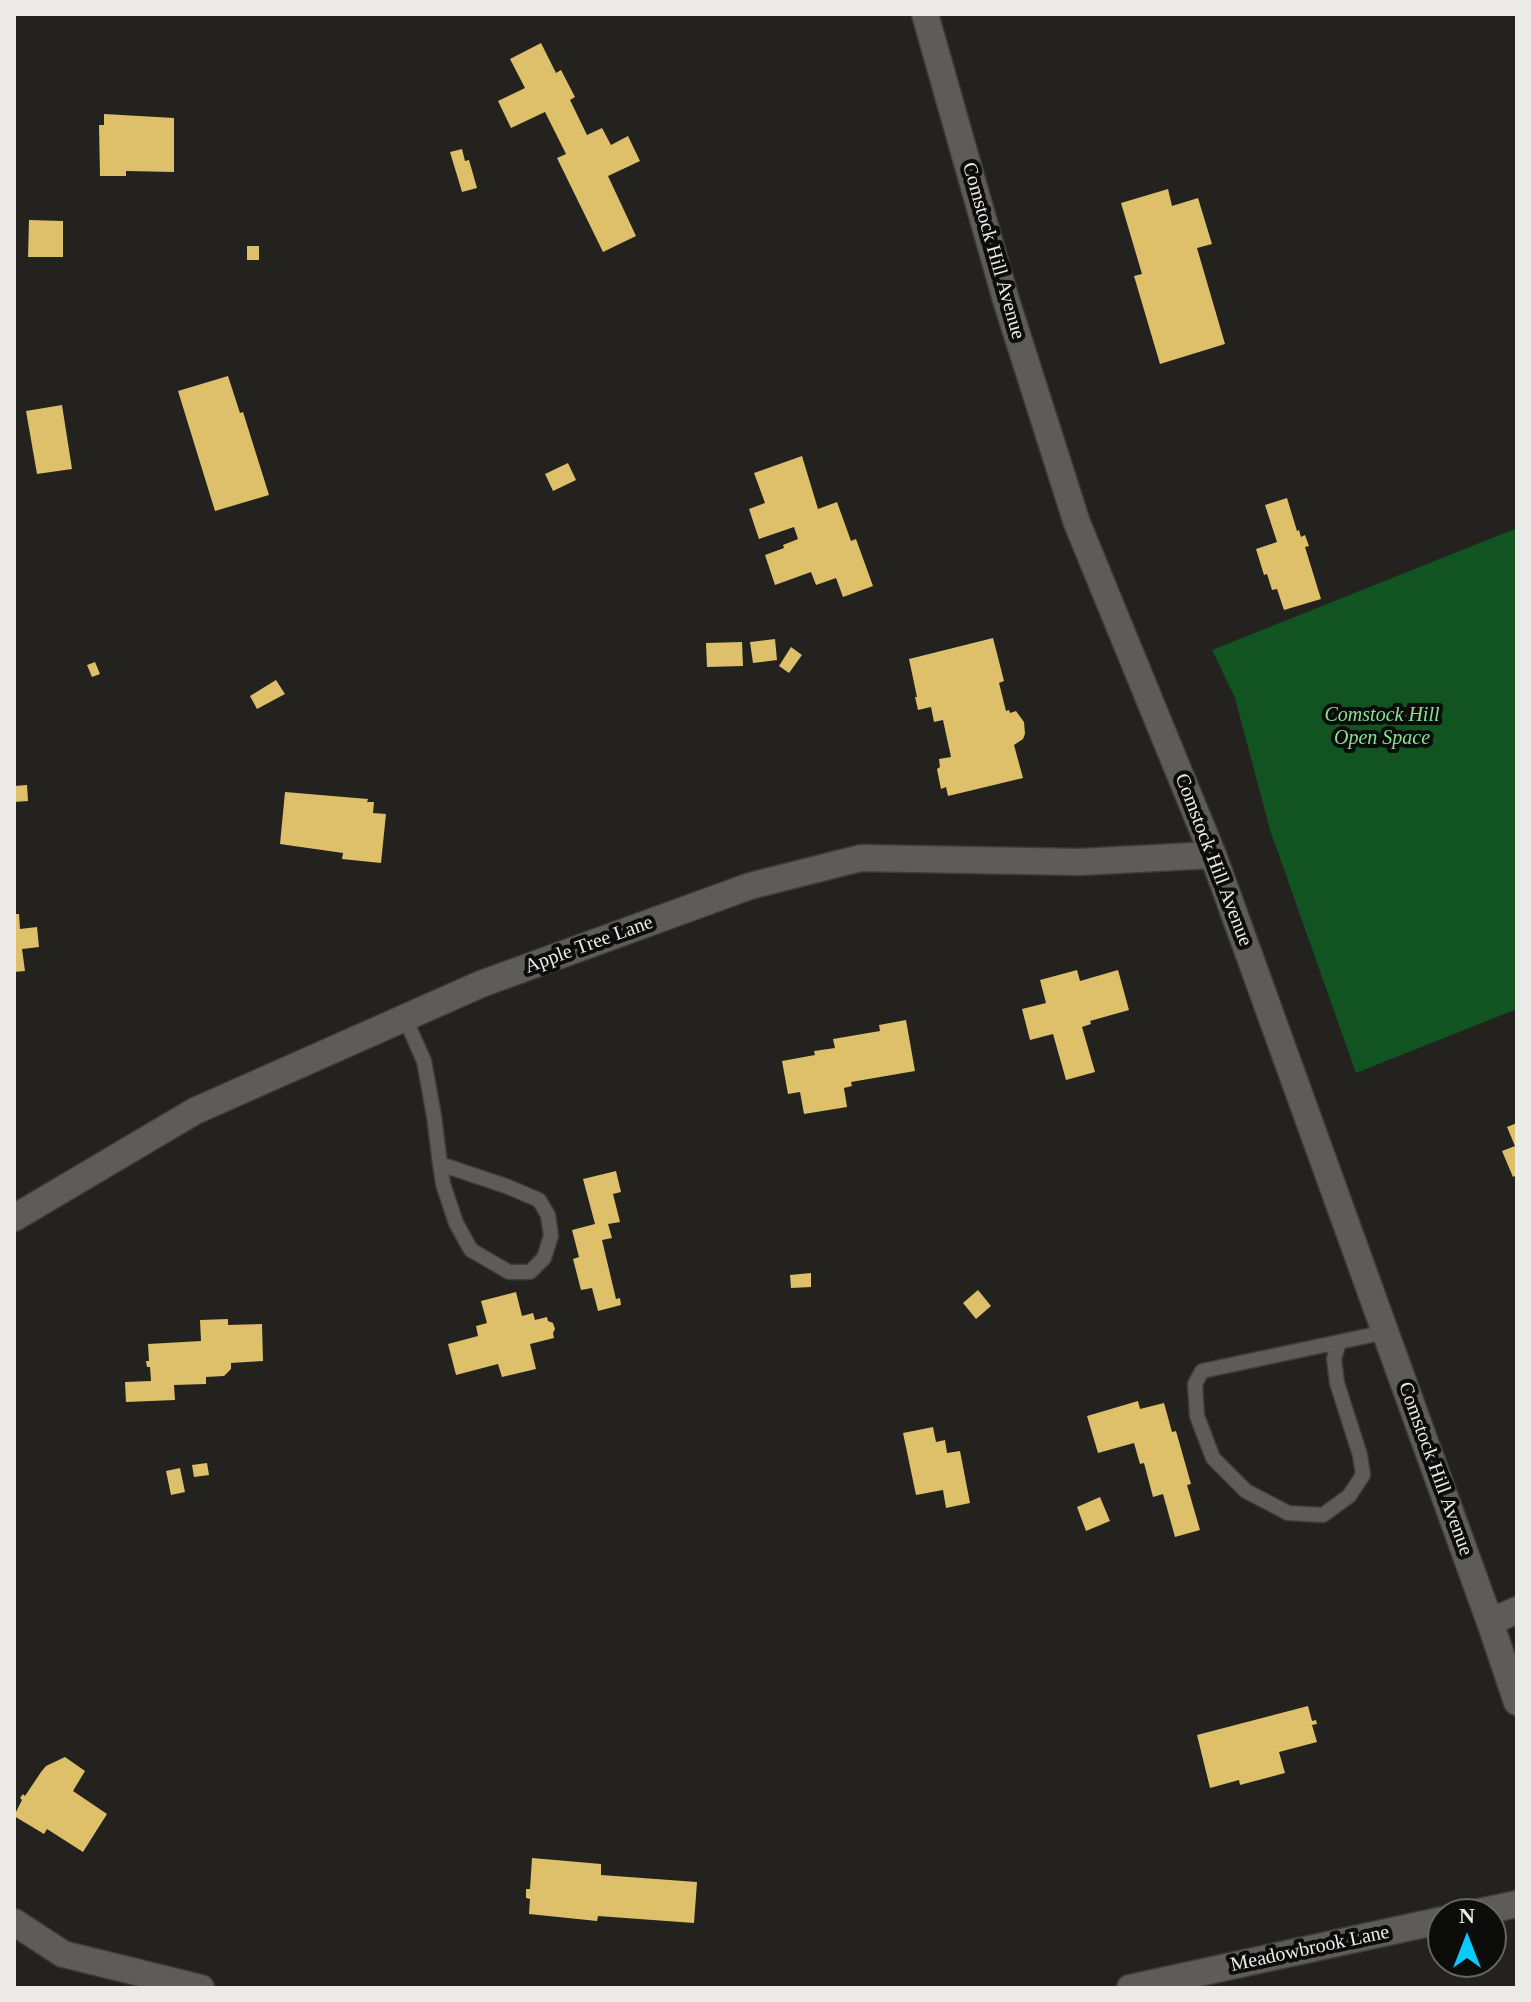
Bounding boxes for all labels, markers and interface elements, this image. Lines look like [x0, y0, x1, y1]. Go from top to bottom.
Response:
street label: Comstock Hill Avenue [956, 160, 1030, 342]
park label: Comstock Hill Open Space [1325, 704, 1439, 751]
street label: Comstock Hill Avenue [1169, 770, 1257, 950]
street label: Apple Tree Lane [522, 911, 656, 979]
street label: Comstock Hill Avenue [1392, 1379, 1478, 1559]
north arrow [1427, 1898, 1507, 1978]
text: N [1459, 1903, 1475, 1928]
street label: Meadowbrook Lane [1228, 1920, 1392, 1978]

